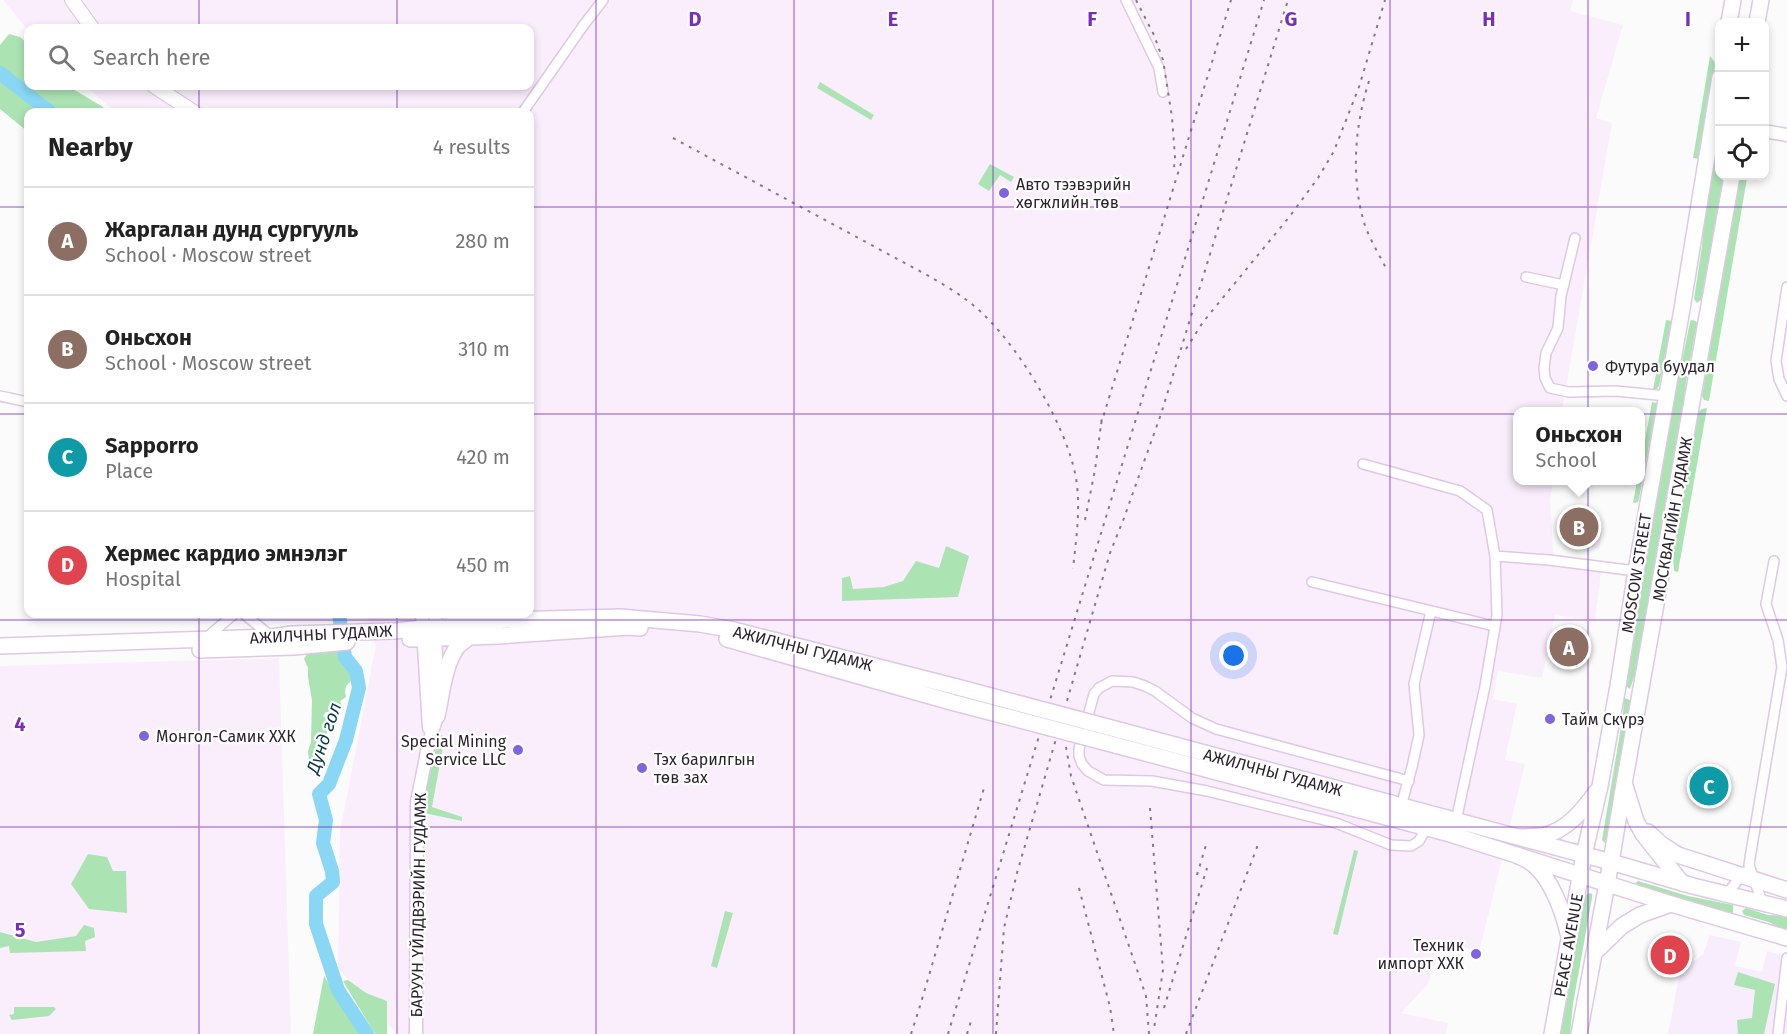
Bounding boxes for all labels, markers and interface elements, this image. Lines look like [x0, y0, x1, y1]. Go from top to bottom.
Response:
text: D [688, 7, 702, 31]
text: E [888, 7, 898, 31]
text: F [1087, 7, 1097, 31]
text: G [1285, 7, 1297, 31]
text: H [1482, 7, 1496, 31]
text: I [1685, 7, 1691, 31]
map controls [1715, 18, 1769, 180]
button: + [1715, 18, 1769, 72]
search box [24, 24, 534, 90]
icon: search [45, 41, 78, 74]
text: Search here [93, 44, 211, 71]
button: − [1715, 72, 1769, 126]
button: locate [1715, 126, 1769, 180]
text: Nearby [48, 132, 133, 163]
text: 4 results [433, 135, 510, 159]
place label: Авто тээвэрийн хөгжлийн төв [1016, 175, 1131, 212]
marker: Авто тээвэрийн хөгжлийн төв [997, 186, 1011, 200]
text: Жаргалан дунд сургууль [105, 216, 358, 243]
text: A [62, 229, 73, 253]
text: 280 m [455, 229, 510, 253]
text: School · Moscow street [105, 243, 312, 267]
text: Оньсхон [105, 324, 192, 351]
text: B [61, 337, 74, 361]
text: 310 m [458, 337, 510, 361]
text: School · Moscow street [105, 351, 312, 375]
place label: Футура буудал [1605, 357, 1715, 376]
marker: Футура буудал [1586, 359, 1600, 373]
popup [1513, 407, 1645, 485]
text: Оньсхон [1536, 421, 1622, 448]
text: Sapporro [105, 432, 199, 459]
street label: МОСКВАГИЙН ГУДАМЖ [1649, 435, 1696, 603]
text: C [62, 445, 73, 469]
text: 420 m [456, 445, 510, 469]
text: School [1536, 448, 1597, 472]
text: Place [105, 459, 153, 483]
pin: B [1560, 504, 1598, 550]
street label: MOSCOW STREET [1618, 511, 1655, 634]
text: Хермес кардио эмнэлэг [105, 540, 347, 567]
text: D [61, 553, 74, 577]
text: 450 m [456, 553, 510, 577]
text: Hospital [105, 567, 181, 591]
street label: АЖИЛЧНЫ ГУДАМЖ [249, 621, 394, 648]
street label: АЖИЛЧНЫ ГУДАМЖ [731, 622, 875, 675]
pin: A [1550, 624, 1588, 670]
your location [1219, 641, 1248, 670]
water label: Дунд гол [301, 700, 346, 778]
place label: Тайм Скүрэ [1562, 710, 1645, 729]
text: 4 [14, 712, 26, 736]
marker: Тайм Скүрэ [1543, 712, 1557, 726]
place label: Монгол-Самик ХХК [156, 727, 296, 746]
marker: Монгол-Самик ХХК [137, 729, 151, 743]
place label: Special Mining Service LLC [401, 732, 507, 769]
marker: Special Mining Service LLC [511, 743, 525, 757]
street label: АЖИЛЧНЫ ГУДАМЖ [1201, 745, 1345, 800]
place label: Тэх барилгын төв зах [654, 750, 755, 787]
marker: Тэх барилгын төв зах [635, 761, 649, 775]
pin: C [1690, 764, 1728, 808]
street label: БАРУУН ҮЙЛДВЭРИЙН ГУДАМЖ [407, 792, 430, 1018]
street label: PEACE AVENUE [1550, 892, 1587, 998]
text: 5 [15, 918, 26, 942]
pin: D [1650, 932, 1690, 978]
place label: Техник импорт ХХК [1378, 936, 1465, 973]
marker: Техник импорт ХХК [1469, 947, 1483, 961]

